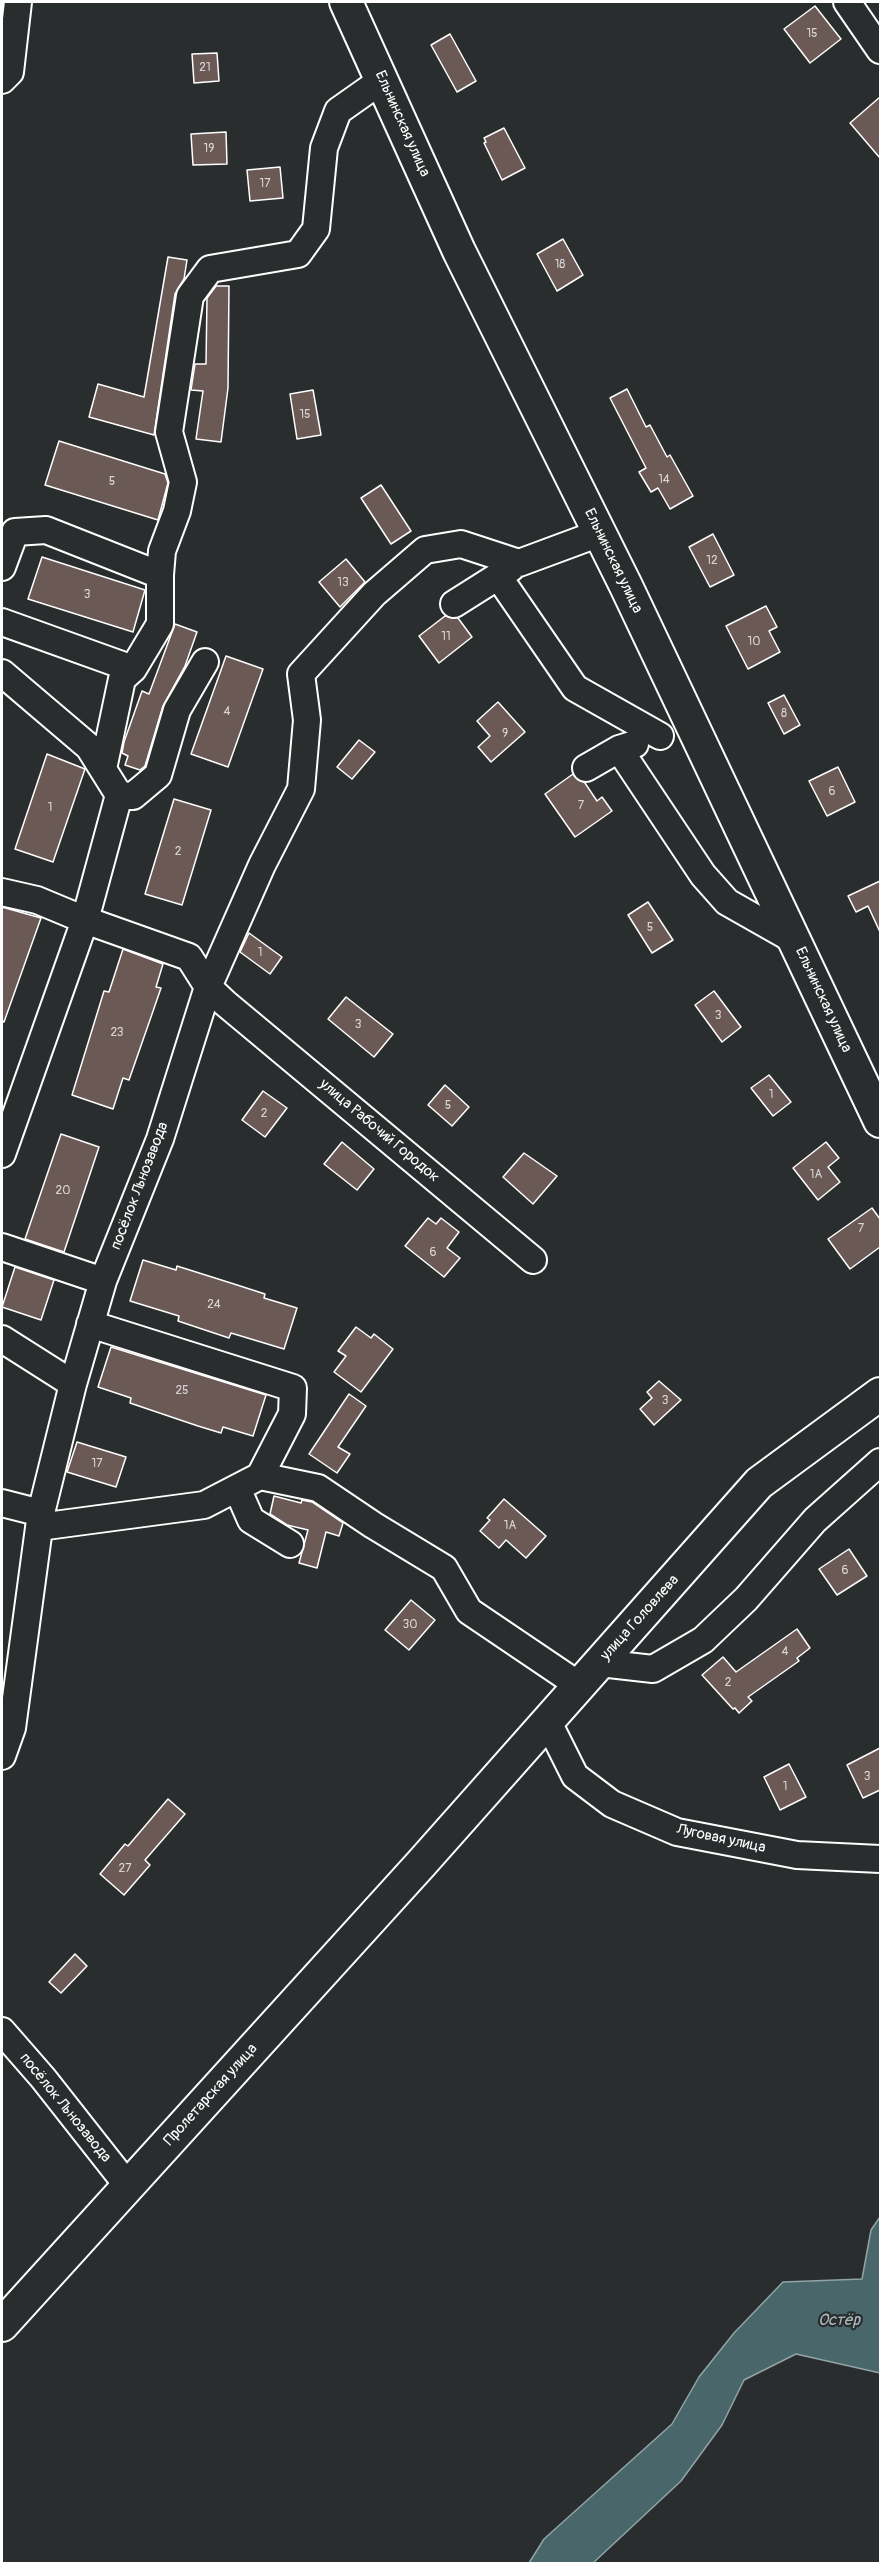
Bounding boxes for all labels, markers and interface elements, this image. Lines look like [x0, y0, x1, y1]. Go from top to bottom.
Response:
house number: 15 [806, 27, 818, 41]
house number: 21 [199, 61, 211, 75]
street label: Ельнинская улица [371, 68, 433, 180]
house number: 19 [204, 142, 214, 156]
house number: 17 [259, 177, 271, 191]
house number: 18 [555, 258, 565, 272]
house number: 15 [299, 408, 311, 422]
house number: 14 [658, 473, 670, 487]
house number: 5 [109, 475, 115, 489]
street label: Ельнинская улица [580, 506, 646, 616]
house number: 12 [706, 554, 718, 568]
house number: 13 [337, 576, 349, 590]
house number: 3 [84, 588, 90, 602]
house number: 11 [441, 630, 451, 644]
house number: 10 [748, 635, 760, 649]
house number: 4 [224, 705, 230, 719]
house number: 8 [781, 707, 787, 721]
house number: 9 [502, 727, 508, 741]
house number: 6 [829, 785, 835, 799]
house number: 7 [578, 799, 584, 813]
house number: 1 [48, 801, 52, 815]
house number: 2 [175, 845, 181, 859]
house number: 5 [647, 921, 653, 935]
street label: Ельнинская улица [791, 944, 855, 1056]
house number: 1 [258, 946, 262, 960]
house number: 3 [715, 1009, 721, 1023]
house number: 3 [355, 1018, 361, 1032]
house number: 23 [110, 1026, 124, 1040]
street label: улица Рабочий Городок [315, 1076, 443, 1186]
house number: 1 [769, 1088, 773, 1102]
house number: 5 [445, 1099, 451, 1113]
house number: 2 [261, 1107, 267, 1121]
street label: посёлок Льнозавода [107, 1120, 173, 1252]
house number: 1А [810, 1168, 822, 1182]
house number: 20 [56, 1184, 70, 1198]
house number: 7 [858, 1222, 864, 1236]
house number: 6 [430, 1246, 436, 1260]
house number: 24 [207, 1298, 221, 1312]
house number: 25 [175, 1384, 189, 1398]
house number: 3 [662, 1394, 668, 1408]
house number: 17 [91, 1457, 103, 1471]
house number: 1А [504, 1519, 516, 1533]
house number: 6 [842, 1564, 848, 1578]
street label: улица Головлева [597, 1572, 683, 1664]
house number: 30 [403, 1618, 417, 1632]
house number: 4 [782, 1645, 788, 1659]
house number: 2 [725, 1676, 731, 1690]
house number: 3 [864, 1770, 870, 1784]
house number: 1 [783, 1780, 787, 1794]
street label: Луговая улица [675, 1821, 767, 1857]
house number: 27 [118, 1862, 132, 1876]
street label: Пролетарская улица [160, 2040, 262, 2150]
street label: посёлок Льнозавода [15, 2050, 115, 2166]
water label: Остёр [818, 2311, 860, 2331]

